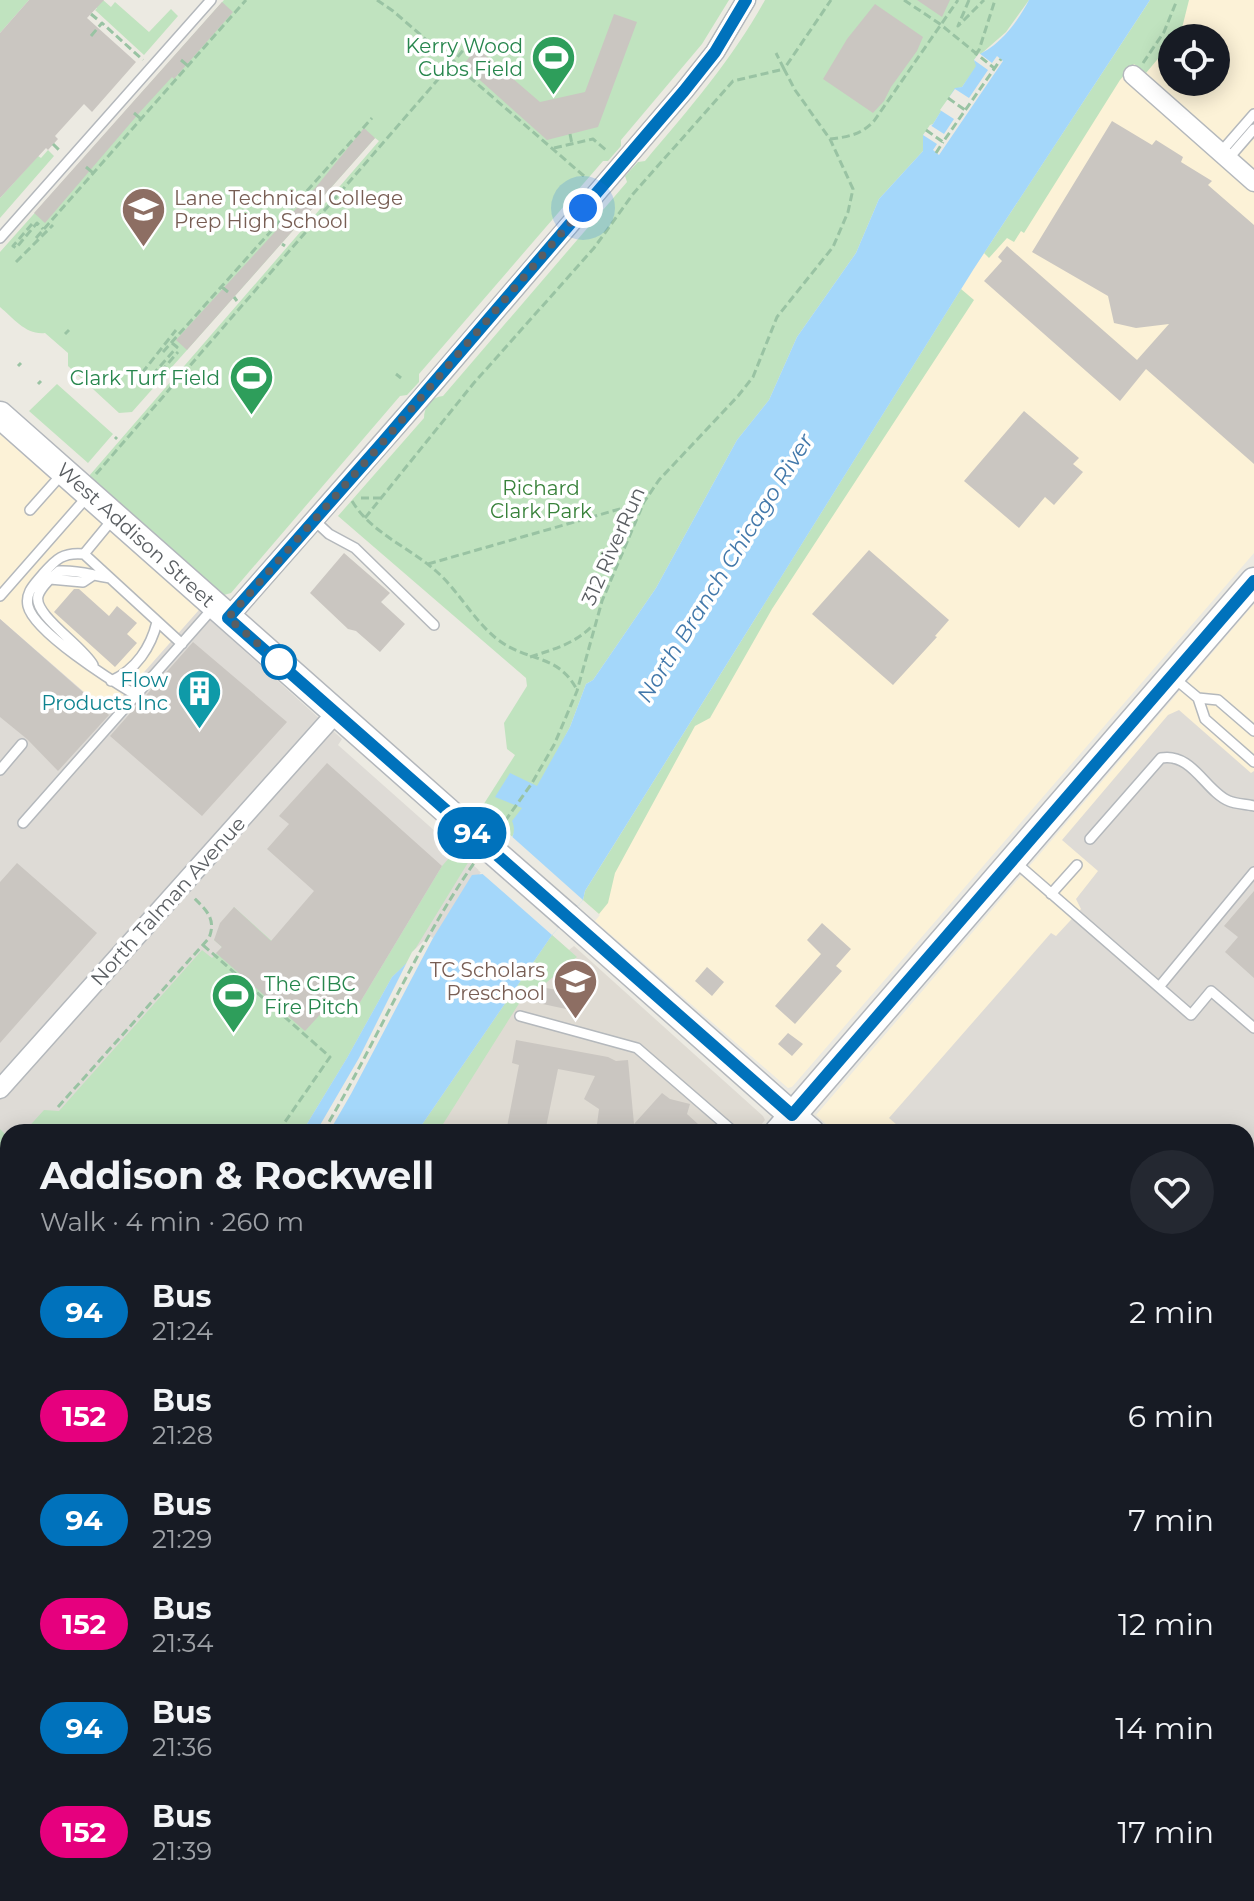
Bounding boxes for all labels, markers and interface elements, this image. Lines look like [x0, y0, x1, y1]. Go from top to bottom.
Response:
map controls [1158, 24, 1230, 96]
button: locate [1158, 24, 1230, 96]
sports icon: Kerry Wood Cubs Field [530, 33, 578, 96]
place label: Kerry Wood Cubs Field [406, 34, 523, 81]
school or university icon: Lane Technical College Prep High School [119, 186, 167, 249]
place label: Lane Technical College Prep High School [174, 186, 403, 233]
your location [563, 188, 603, 228]
sports icon: Clark Turf Field [227, 354, 275, 417]
place label: Clark Turf Field [70, 366, 220, 390]
water label: North Branch Chicago River [631, 428, 820, 707]
street label: West Addison Street [52, 458, 220, 612]
park label: Richard Clark Park [490, 476, 592, 523]
street label: 312 RiverRun [576, 483, 650, 609]
unlabelled marker [262, 645, 296, 679]
building icon: Flow Products Inc [175, 667, 223, 730]
place label: Flow Products Inc [41, 668, 168, 715]
line badge: 94 [436, 807, 508, 859]
street label: North Talman Avenue [86, 811, 250, 991]
text: 94 [453, 816, 491, 850]
place label: TC Scholars Preschool [430, 958, 545, 1005]
school or university icon: TC Scholars Preschool [552, 958, 600, 1021]
sports icon: The CIBC Fire Pitch [209, 971, 257, 1034]
place label: The CIBC Fire Pitch [264, 972, 359, 1019]
button: heart [1130, 1150, 1214, 1234]
text: Addison & Rockwell [40, 1152, 434, 1199]
text: Walk · 4 min · 260 m [40, 1206, 304, 1238]
text: Bus [152, 1278, 212, 1315]
text: 2 min [1129, 1294, 1214, 1331]
text: 94 [65, 1295, 103, 1329]
text: 21:24 [152, 1315, 213, 1347]
text: Bus [152, 1382, 212, 1419]
text: 6 min [1128, 1398, 1214, 1435]
text: 152 [62, 1399, 106, 1433]
text: 21:28 [152, 1419, 213, 1451]
text: Bus [152, 1486, 212, 1523]
text: 7 min [1128, 1502, 1214, 1539]
text: 94 [65, 1503, 103, 1537]
text: 21:29 [152, 1523, 212, 1555]
text: Bus [152, 1590, 212, 1627]
text: 12 min [1118, 1606, 1214, 1643]
text: 152 [62, 1607, 106, 1641]
text: 21:34 [152, 1627, 214, 1659]
text: Bus [152, 1694, 212, 1731]
text: 14 min [1115, 1710, 1214, 1747]
text: 94 [65, 1711, 103, 1745]
text: 21:36 [152, 1731, 212, 1763]
text: Bus [152, 1798, 212, 1835]
text: 17 min [1117, 1814, 1214, 1851]
text: 152 [62, 1815, 106, 1849]
text: 21:39 [152, 1835, 212, 1867]

